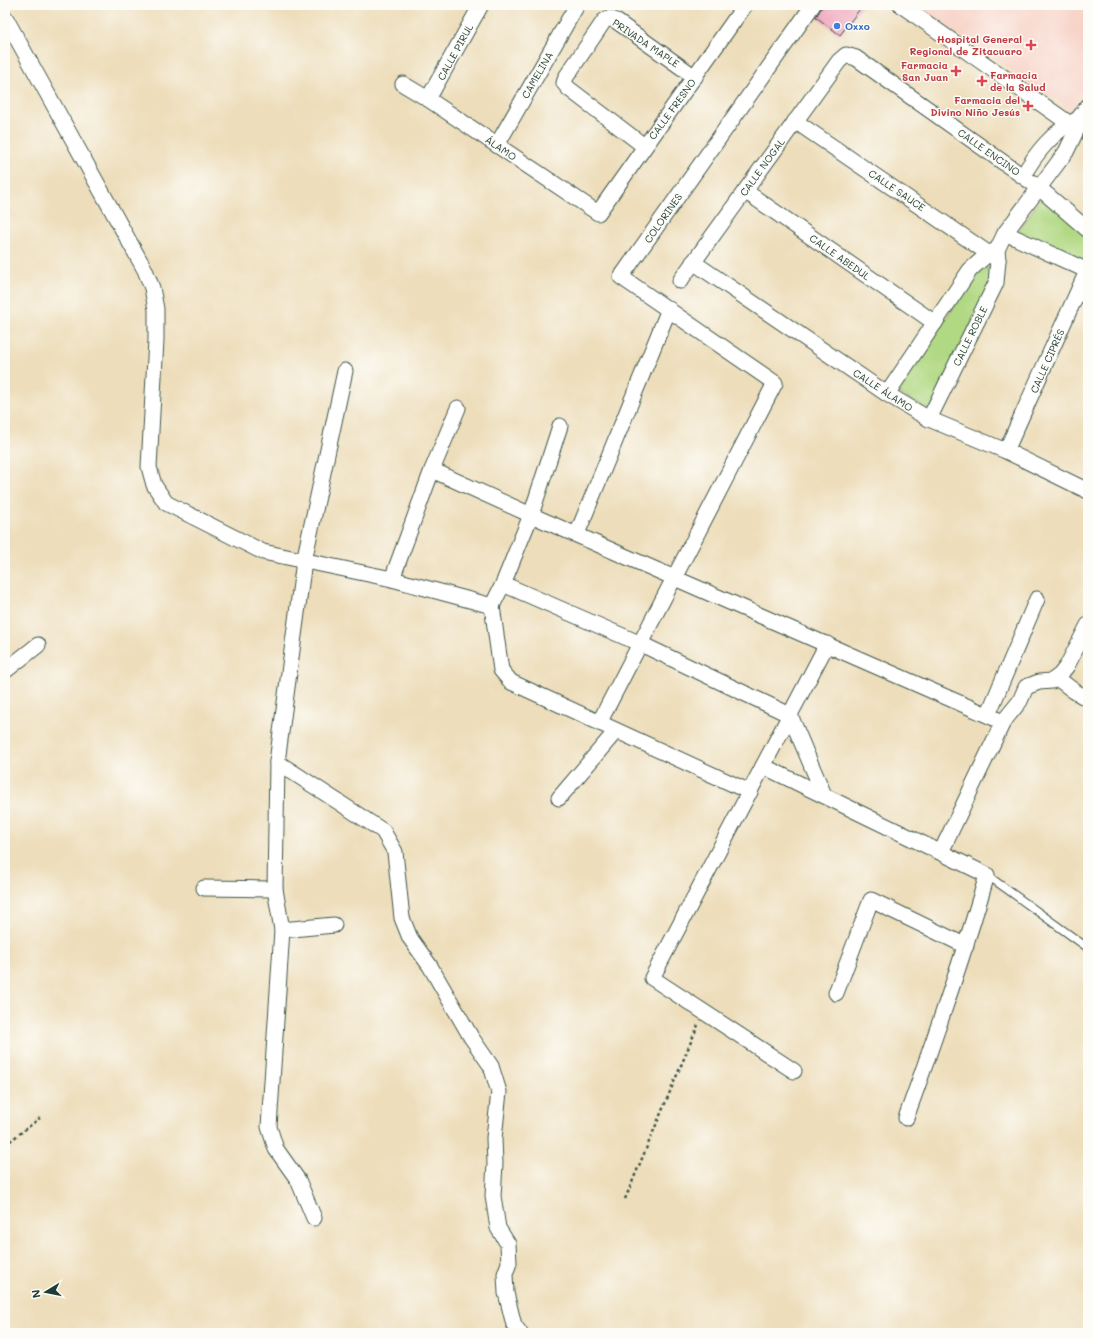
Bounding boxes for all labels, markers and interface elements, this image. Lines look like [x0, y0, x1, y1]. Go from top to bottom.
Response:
street label: PRIVADA MAPLE [610, 15, 682, 71]
place label: Oxxo [845, 19, 870, 33]
street label: CALLE PIRUL [434, 21, 477, 83]
marker: Oxxo [832, 21, 842, 31]
place label: Hospital General Regional de Zitacuaro [909, 32, 1022, 58]
marker: Hospital General Regional de Zitacuaro [1025, 39, 1037, 51]
street label: CAMELINA [518, 49, 556, 101]
place label: Farmacia San Juan [901, 58, 948, 84]
marker: Farmacia San Juan [951, 66, 961, 76]
place label: Farmacia de la Salud [990, 68, 1046, 94]
street label: CALLE FRESNO [645, 76, 699, 142]
marker: Farmacia de la Salud [977, 76, 987, 86]
place label: Farmacia del Divino Niño Jesús [931, 93, 1020, 119]
marker: Farmacia del Divino Niño Jesús [1023, 101, 1033, 111]
street label: CALLE ENCINO [955, 125, 1023, 179]
street label: ÁLAMO [483, 132, 519, 164]
street label: CALLE NOGAL [736, 135, 788, 199]
street label: CALLE SAUCE [866, 166, 928, 214]
street label: COLORINES [641, 190, 686, 246]
street label: CALLE ABEDUL [807, 231, 874, 284]
street label: CALLE ROBLE [949, 303, 991, 368]
street label: CALLE CIPRÉS [1027, 326, 1068, 395]
street label: CALLE ÁLAMO [850, 365, 916, 415]
north arrow [26, 1272, 66, 1312]
text: N [28, 1288, 44, 1299]

